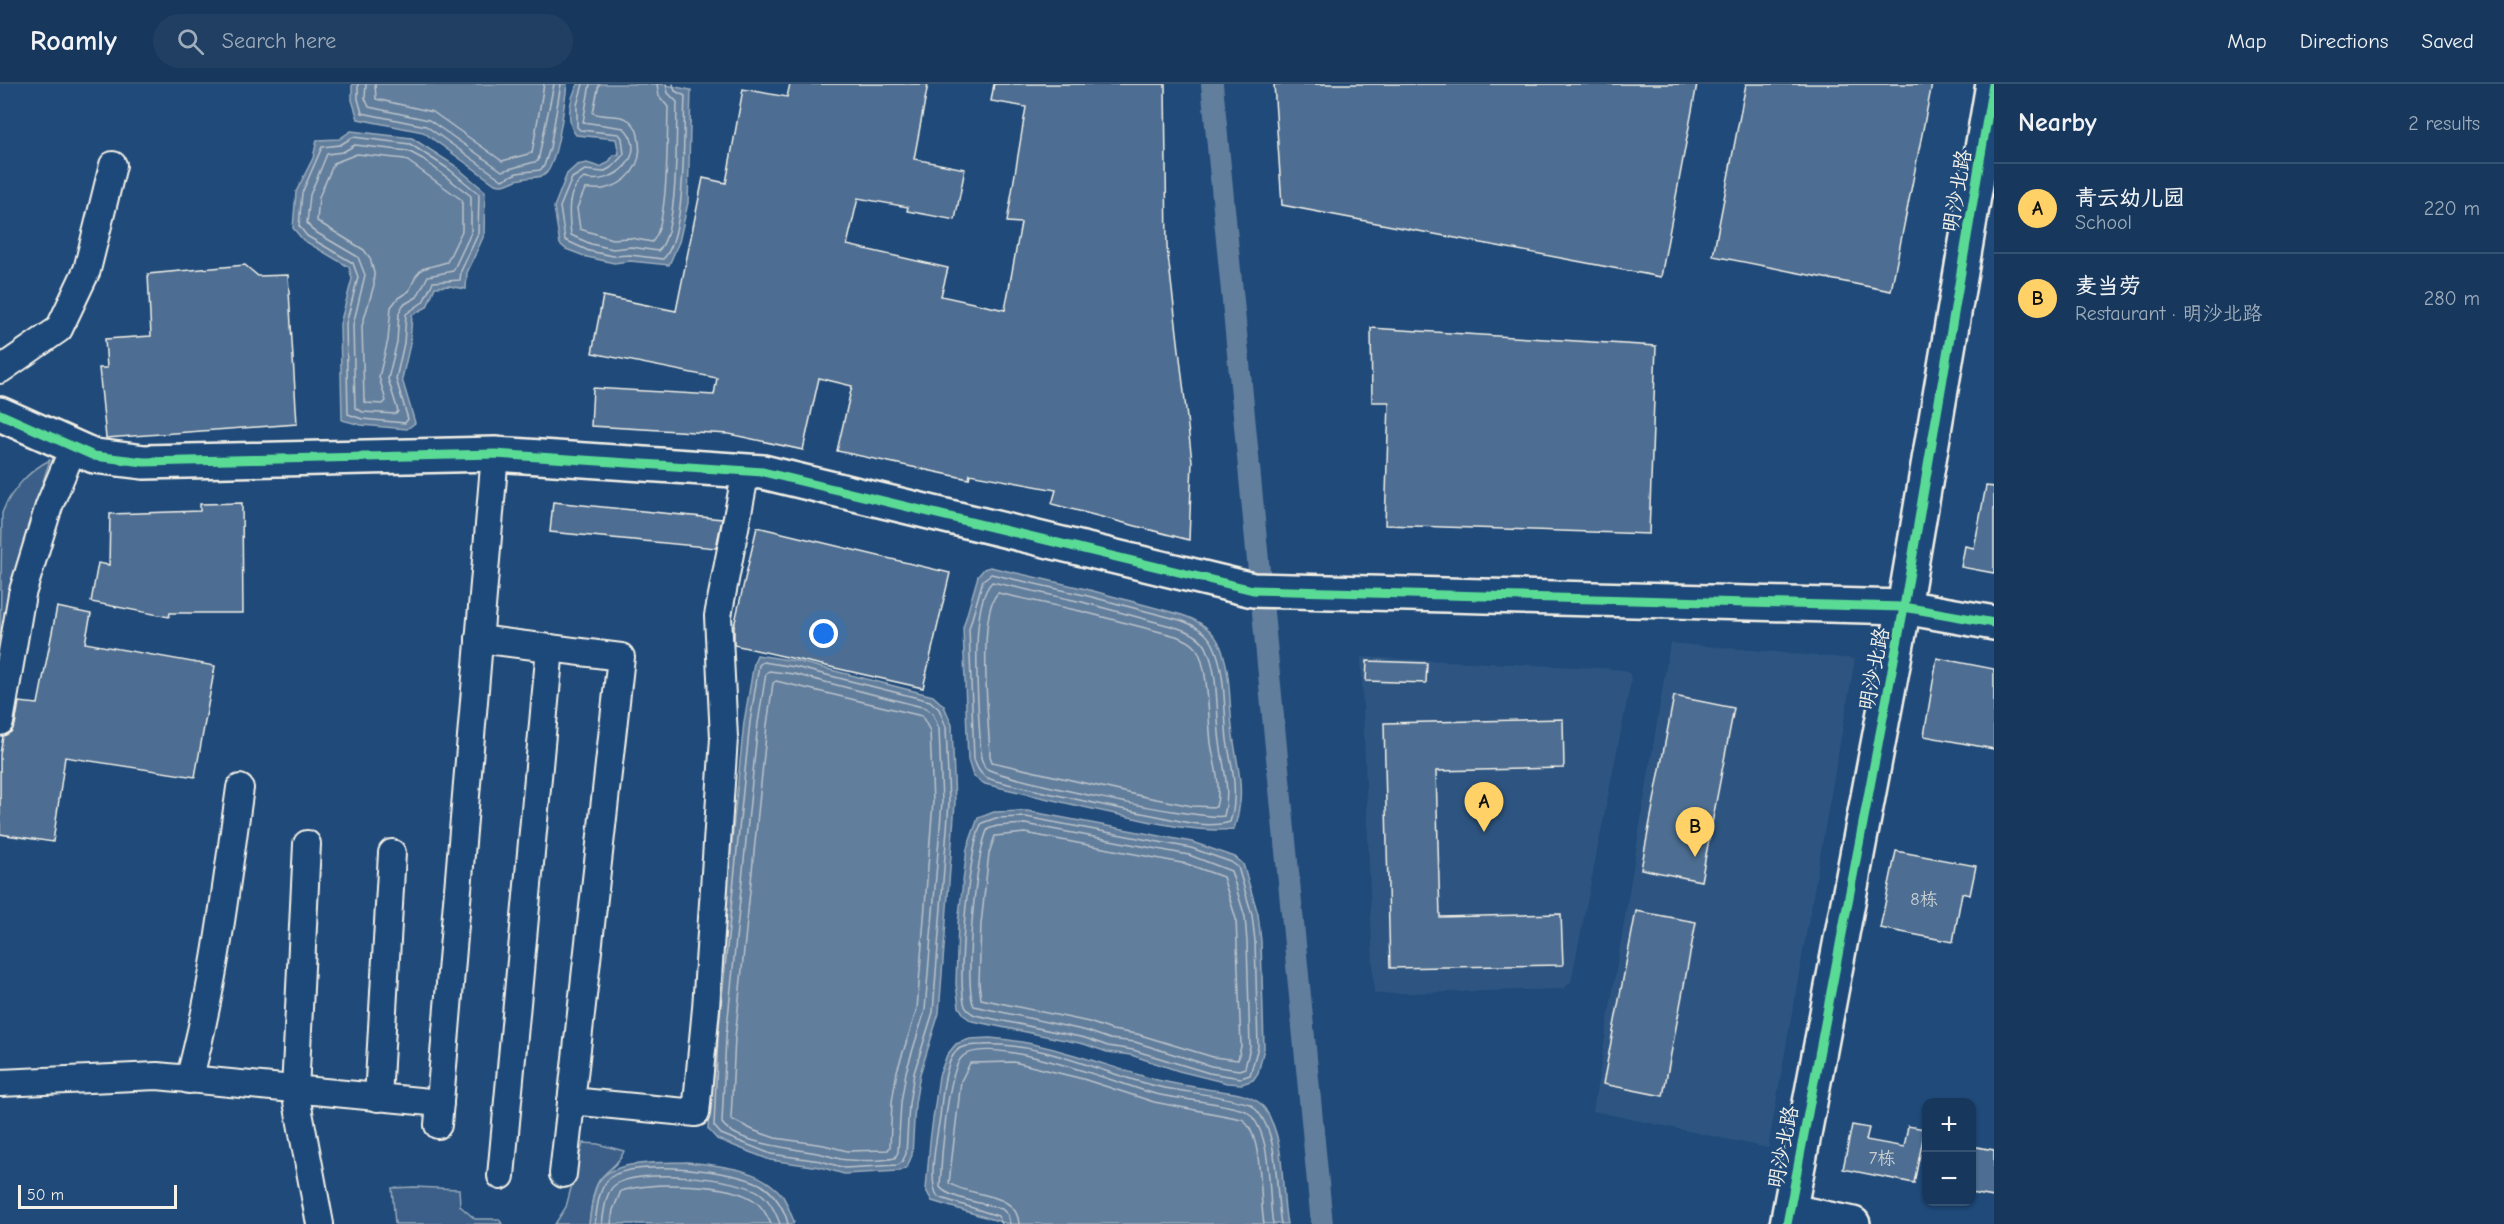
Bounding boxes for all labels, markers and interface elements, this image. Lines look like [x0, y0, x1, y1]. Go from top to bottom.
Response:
search box [153, 14, 573, 68]
text: Roamly [30, 25, 117, 57]
icon: search [174, 25, 207, 58]
text: Search here [222, 28, 336, 54]
text: Map [2227, 29, 2267, 53]
text: Directions [2300, 29, 2389, 53]
text: Saved [2422, 29, 2474, 53]
text: Nearby [2018, 108, 2097, 138]
text: 2 results [2408, 112, 2480, 135]
street label: 明沙北路 [1938, 148, 1976, 234]
text: 青云幼儿园 [2075, 185, 2185, 211]
text: A [2032, 197, 2043, 220]
text: 220 m [2424, 197, 2480, 220]
text: School [2075, 211, 2132, 234]
text: 麦当劳 [2075, 273, 2141, 299]
text: B [2031, 287, 2044, 310]
text: 280 m [2424, 287, 2480, 310]
text: Restaurant · 明沙北路 [2075, 302, 2262, 325]
your location [809, 619, 838, 648]
street label: 明沙北路 [1854, 625, 1894, 713]
pin: A [1464, 782, 1504, 832]
pin: B [1676, 808, 1714, 857]
house number: 8栋 [1910, 889, 1938, 910]
map controls [1922, 1098, 1976, 1206]
button: + [1922, 1098, 1976, 1152]
street label: 明沙北路 [1763, 1103, 1803, 1191]
house number: 7栋 [1869, 1148, 1895, 1169]
button: − [1922, 1152, 1976, 1206]
scale bar [18, 1182, 177, 1210]
text: 50 m [27, 1186, 64, 1204]

